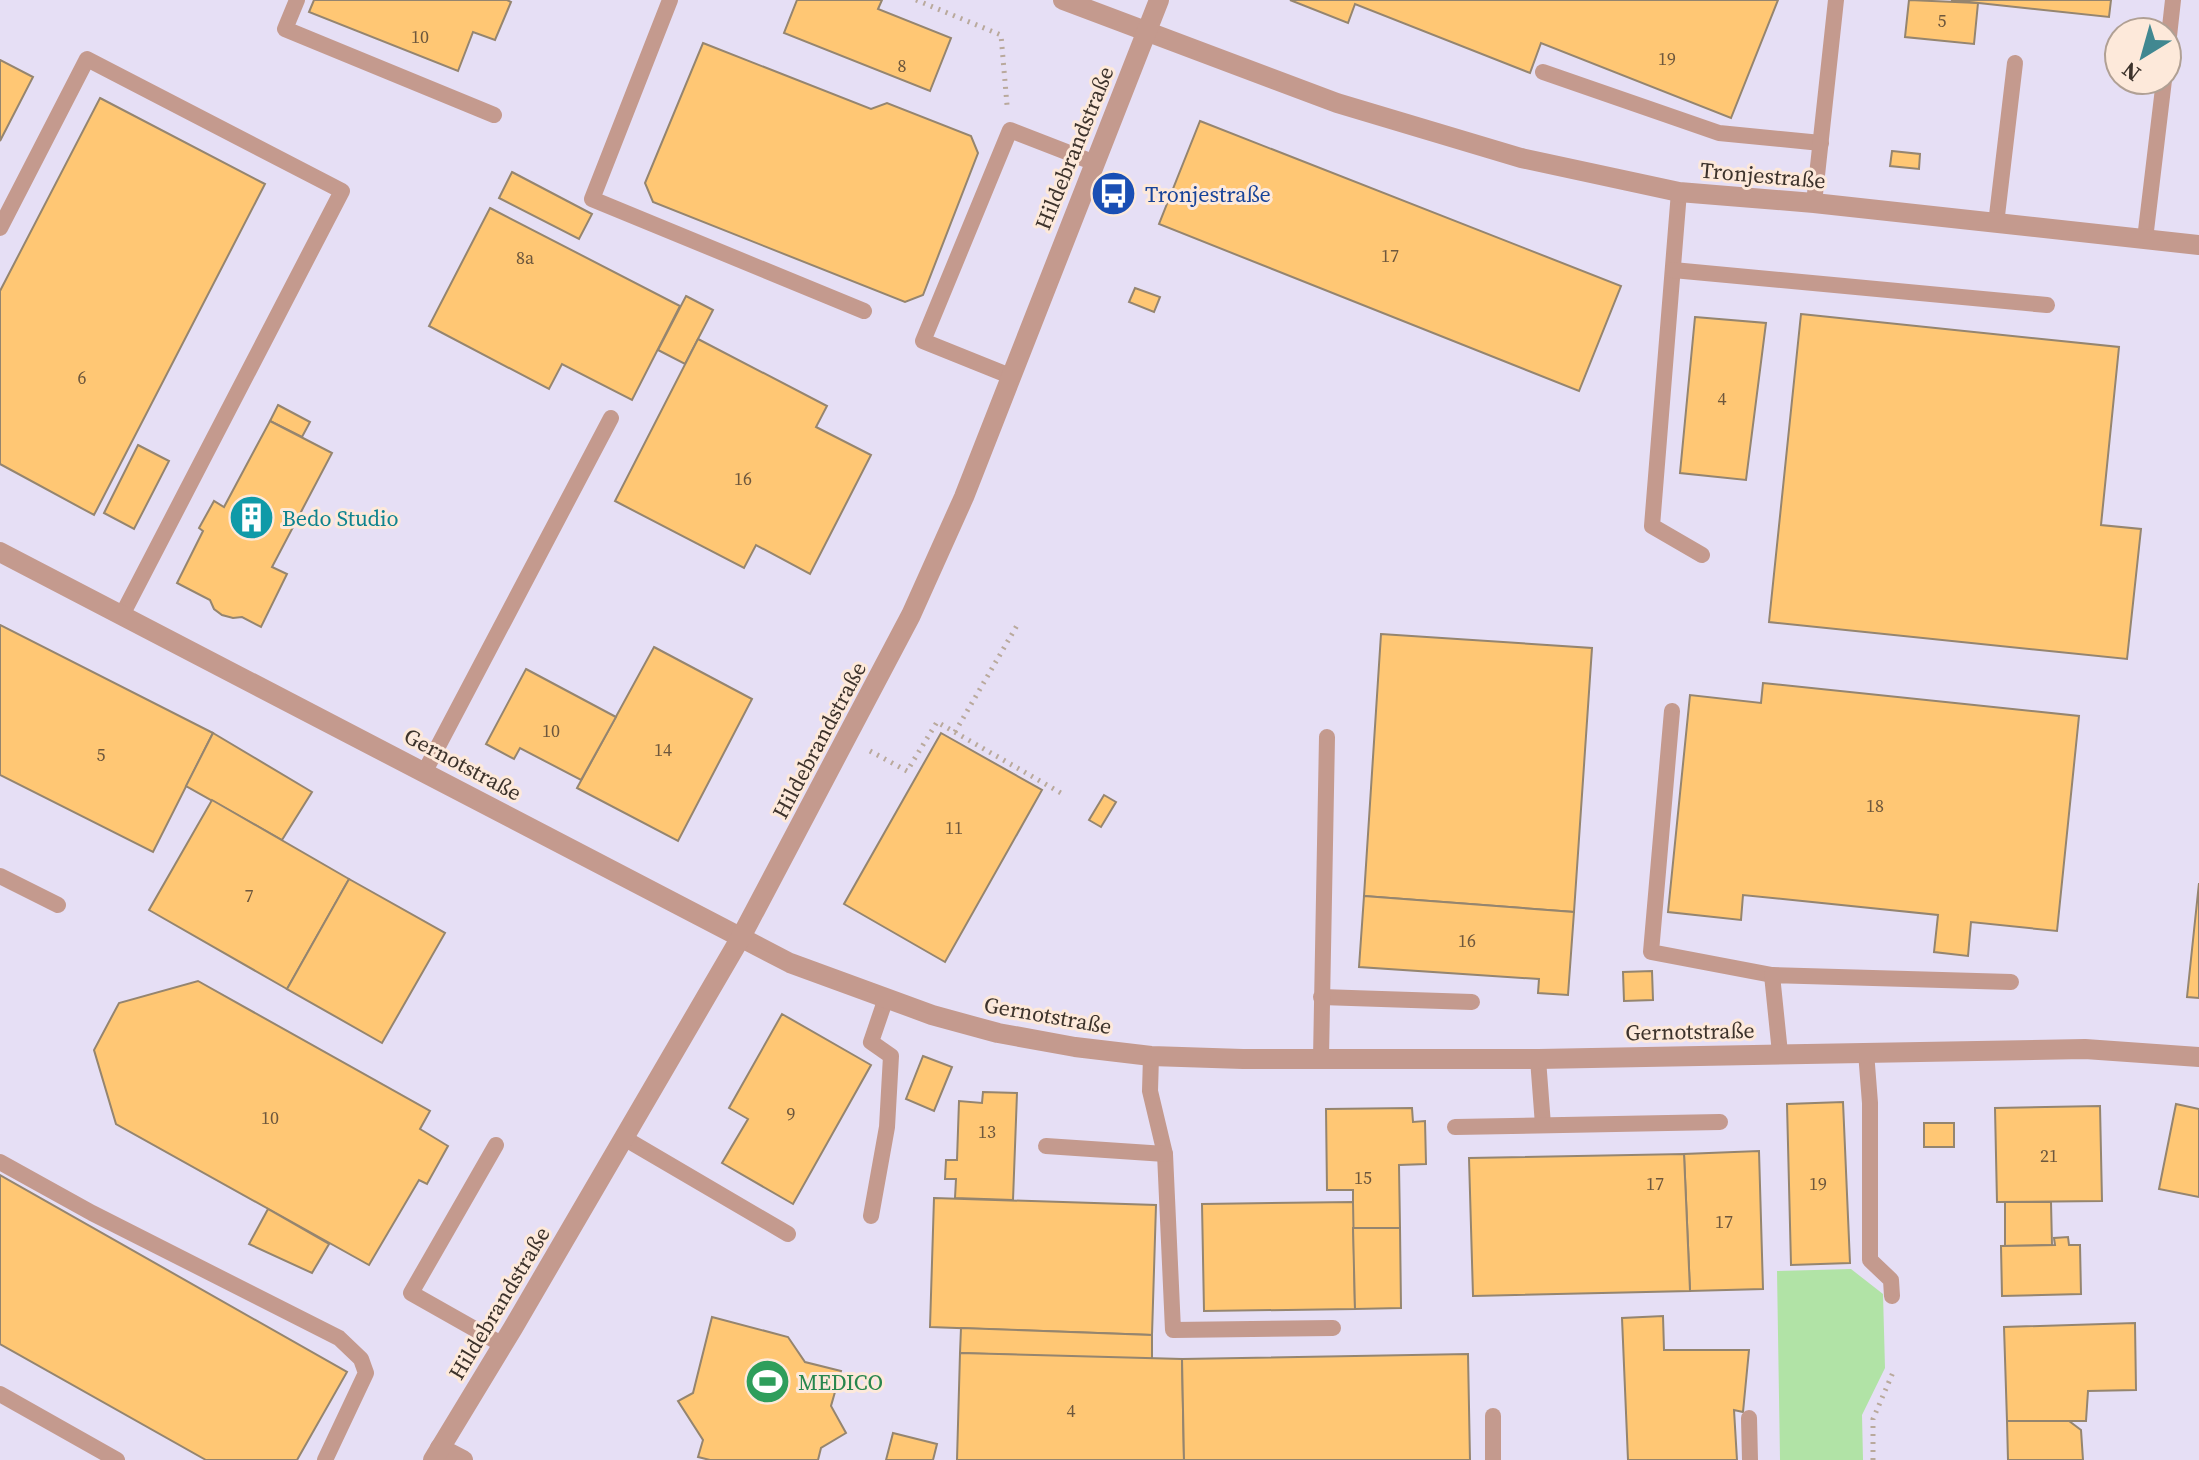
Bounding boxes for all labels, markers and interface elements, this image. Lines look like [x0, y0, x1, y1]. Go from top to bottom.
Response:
house number: 5 [1938, 8, 1947, 33]
north arrow [2103, 16, 2183, 96]
house number: 10 [411, 24, 429, 49]
house number: 19 [1658, 46, 1676, 71]
house number: 8 [898, 53, 907, 78]
text: N [2116, 55, 2146, 89]
street label: Hildebrandstraße [1028, 62, 1120, 234]
street label: Tronjestraße [1699, 155, 1827, 195]
bus stop icon: Tronjestraße [1090, 170, 1138, 218]
place label: Tronjestraße [1145, 179, 1271, 209]
house number: 17 [1381, 243, 1399, 268]
house number: 8a [516, 245, 535, 270]
house number: 6 [78, 365, 87, 390]
house number: 4 [1718, 386, 1727, 411]
house number: 16 [734, 466, 752, 491]
building icon: Bedo Studio [227, 494, 275, 542]
place label: Bedo Studio [282, 503, 399, 533]
street label: Hildebrandstraße [765, 656, 873, 824]
house number: 10 [542, 718, 560, 743]
street label: Gernotstraße [399, 720, 527, 808]
house number: 14 [654, 737, 672, 762]
house number: 5 [97, 742, 106, 767]
house number: 18 [1866, 793, 1884, 818]
house number: 11 [945, 815, 963, 840]
house number: 7 [245, 883, 254, 908]
house number: 16 [1458, 928, 1476, 953]
street label: Gernotstraße [982, 989, 1114, 1041]
street label: Gernotstraße [1625, 1015, 1755, 1047]
house number: 9 [787, 1101, 796, 1126]
house number: 10 [261, 1105, 279, 1130]
house number: 13 [978, 1119, 996, 1144]
house number: 21 [2040, 1143, 2058, 1168]
house number: 15 [1354, 1165, 1372, 1190]
house number: 17 [1646, 1171, 1664, 1196]
house number: 19 [1809, 1171, 1827, 1196]
house number: 17 [1715, 1209, 1733, 1234]
street label: Hildebrandstraße [441, 1221, 557, 1385]
sports icon: MEDICO [743, 1358, 791, 1406]
place label: MEDICO [798, 1367, 883, 1397]
house number: 4 [1067, 1398, 1076, 1423]

